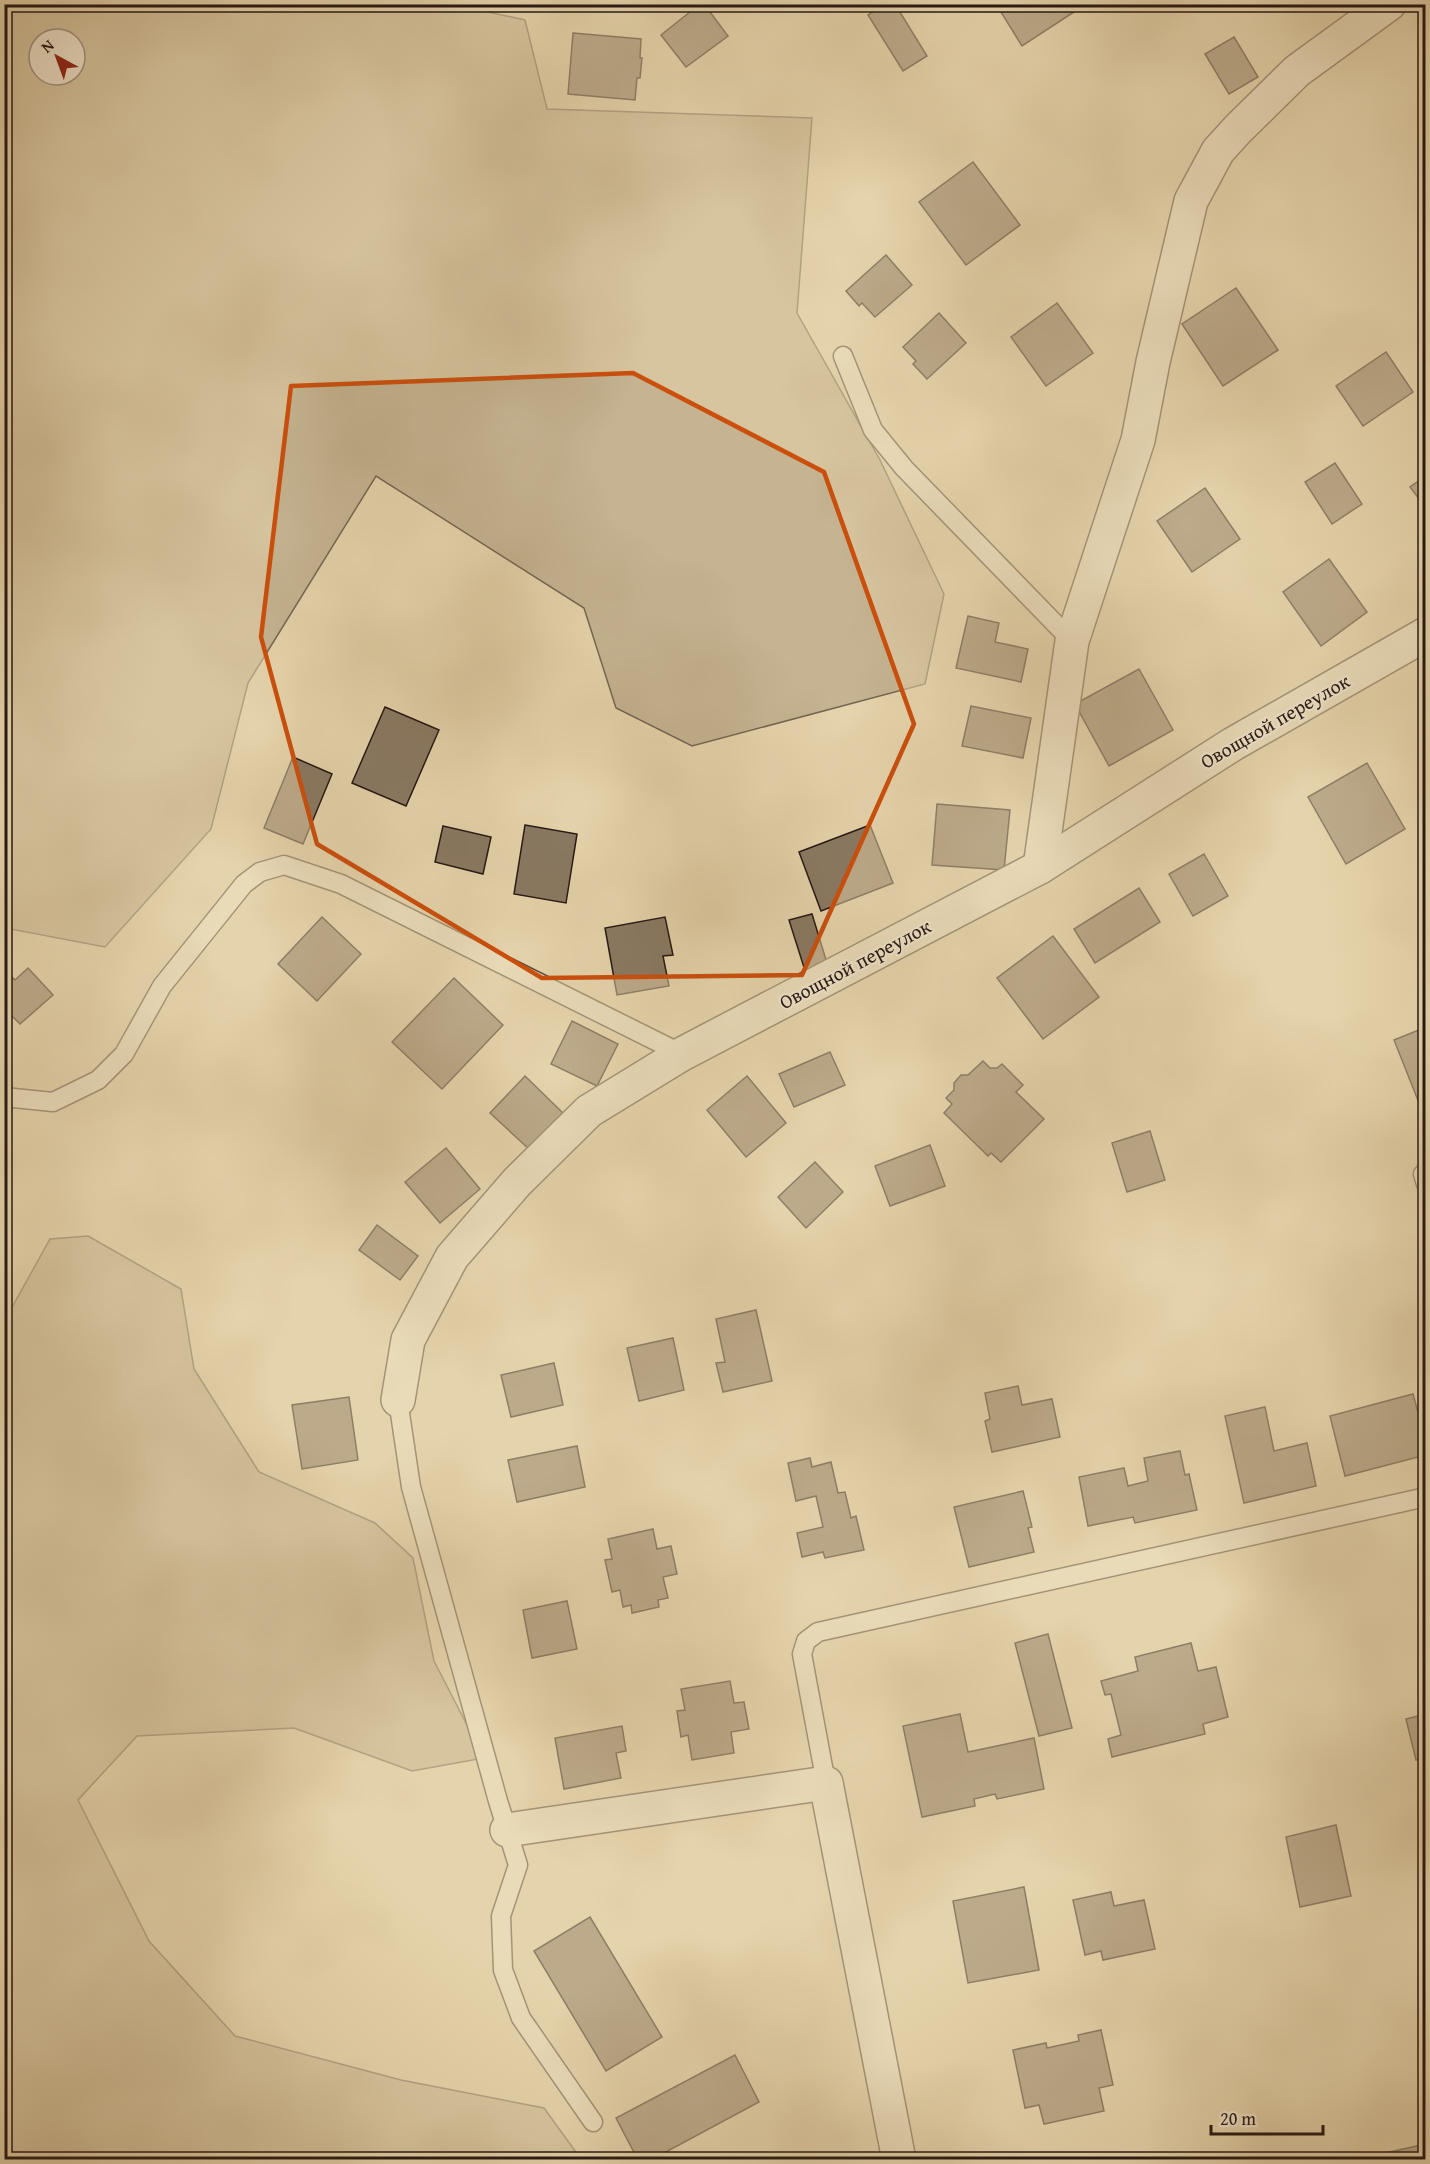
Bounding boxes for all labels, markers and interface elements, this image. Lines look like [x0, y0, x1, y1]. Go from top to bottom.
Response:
north arrow [27, 27, 87, 87]
text: N [35, 33, 59, 58]
street label: Овощной переулок [1195, 666, 1355, 775]
street label: Овощной переулок [774, 911, 936, 1016]
scale bar [1211, 2098, 1324, 2136]
text: 20 m [1220, 2105, 1256, 2132]

